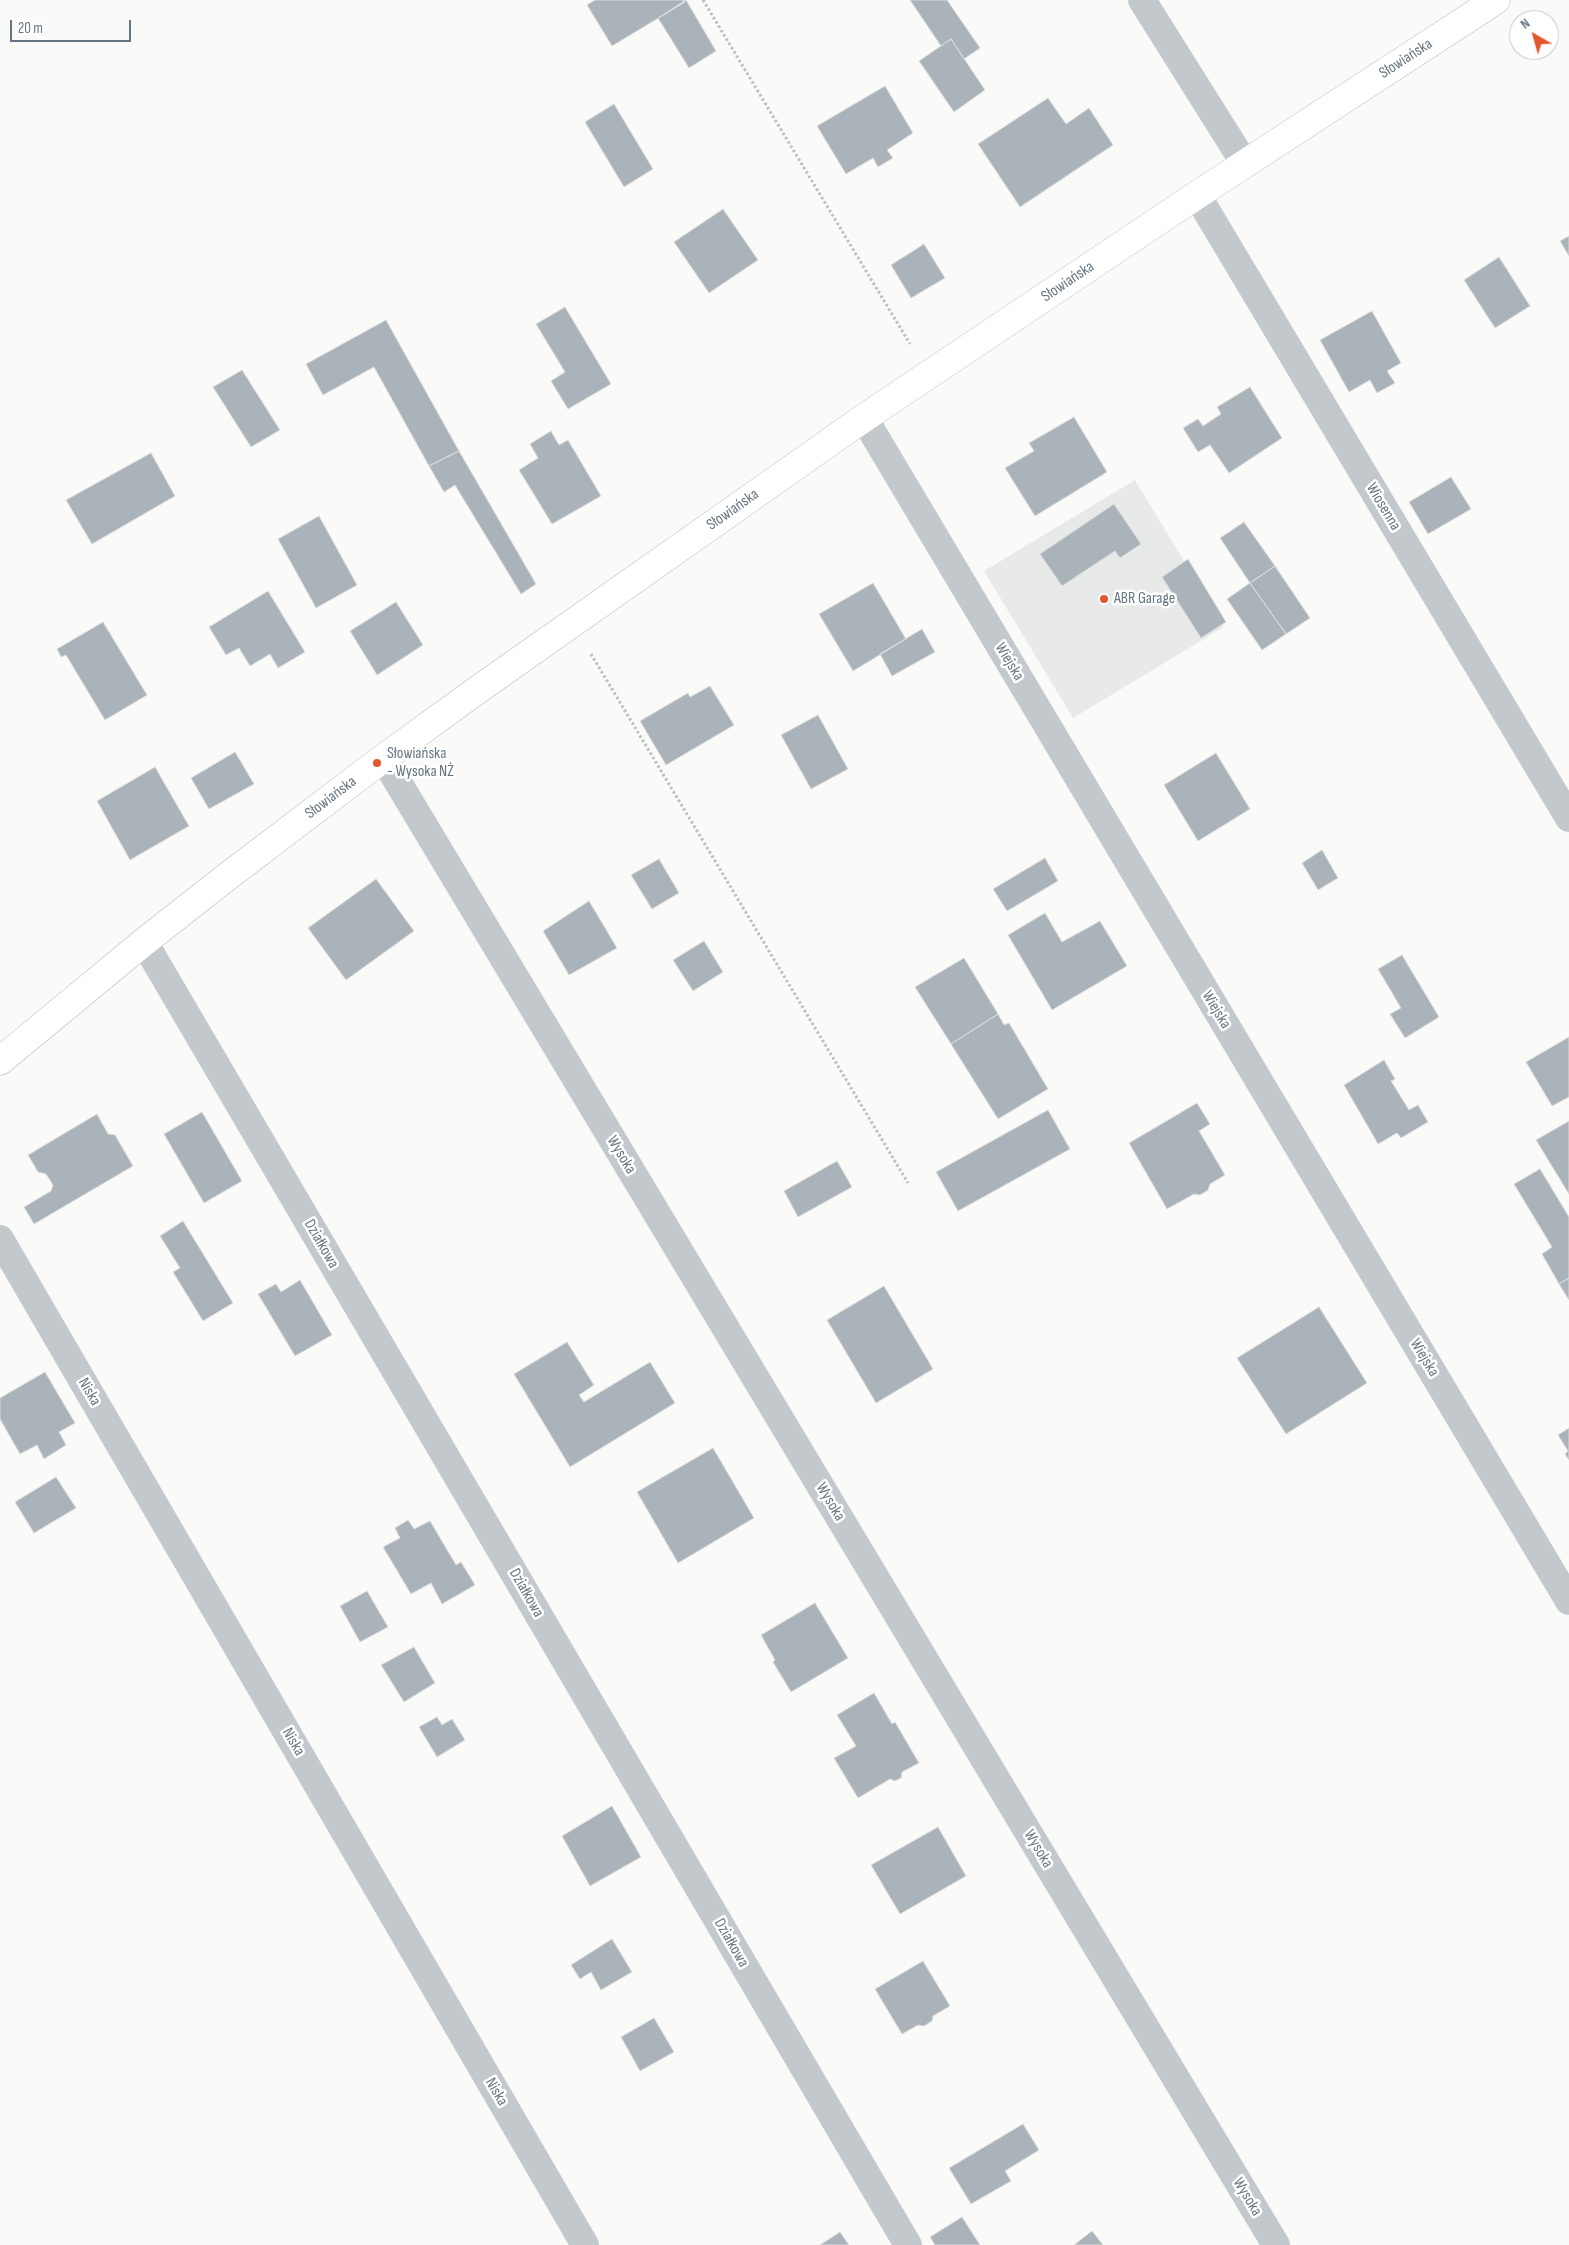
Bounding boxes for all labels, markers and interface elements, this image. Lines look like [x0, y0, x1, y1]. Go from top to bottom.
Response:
scale bar [12, 10, 134, 42]
north arrow [1509, 10, 1559, 60]
text: N [1517, 15, 1533, 33]
text: 20 m [18, 19, 43, 38]
street label: Słowiańska [1376, 35, 1436, 83]
street label: Słowiańska [1038, 257, 1098, 307]
street label: Wiosenna [1361, 480, 1405, 534]
street label: Słowiańska [703, 485, 763, 535]
place label: ABR Garage [1114, 589, 1175, 609]
marker: ABR Garage [1098, 593, 1110, 605]
street label: Wiejska [990, 640, 1028, 684]
place label: Słowiańska - Wysoka NŻ [387, 744, 454, 782]
marker: Słowiańska - Wysoka NŻ [371, 757, 383, 769]
street label: Słowiańska [302, 772, 360, 824]
street label: Wiejska [1197, 988, 1235, 1032]
street label: Wysoka [602, 1132, 640, 1178]
street label: Działkowa [299, 1216, 343, 1272]
street label: Wiejska [1405, 1336, 1443, 1380]
street label: Niska [73, 1375, 105, 1409]
street label: Wysoka [811, 1479, 849, 1525]
street label: Działkowa [504, 1565, 548, 1621]
street label: Niska [277, 1725, 309, 1759]
street label: Wysoka [1019, 1826, 1057, 1872]
street label: Działkowa [709, 1915, 753, 1971]
street label: Niska [480, 2075, 512, 2109]
street label: Wysoka [1228, 2174, 1266, 2220]

